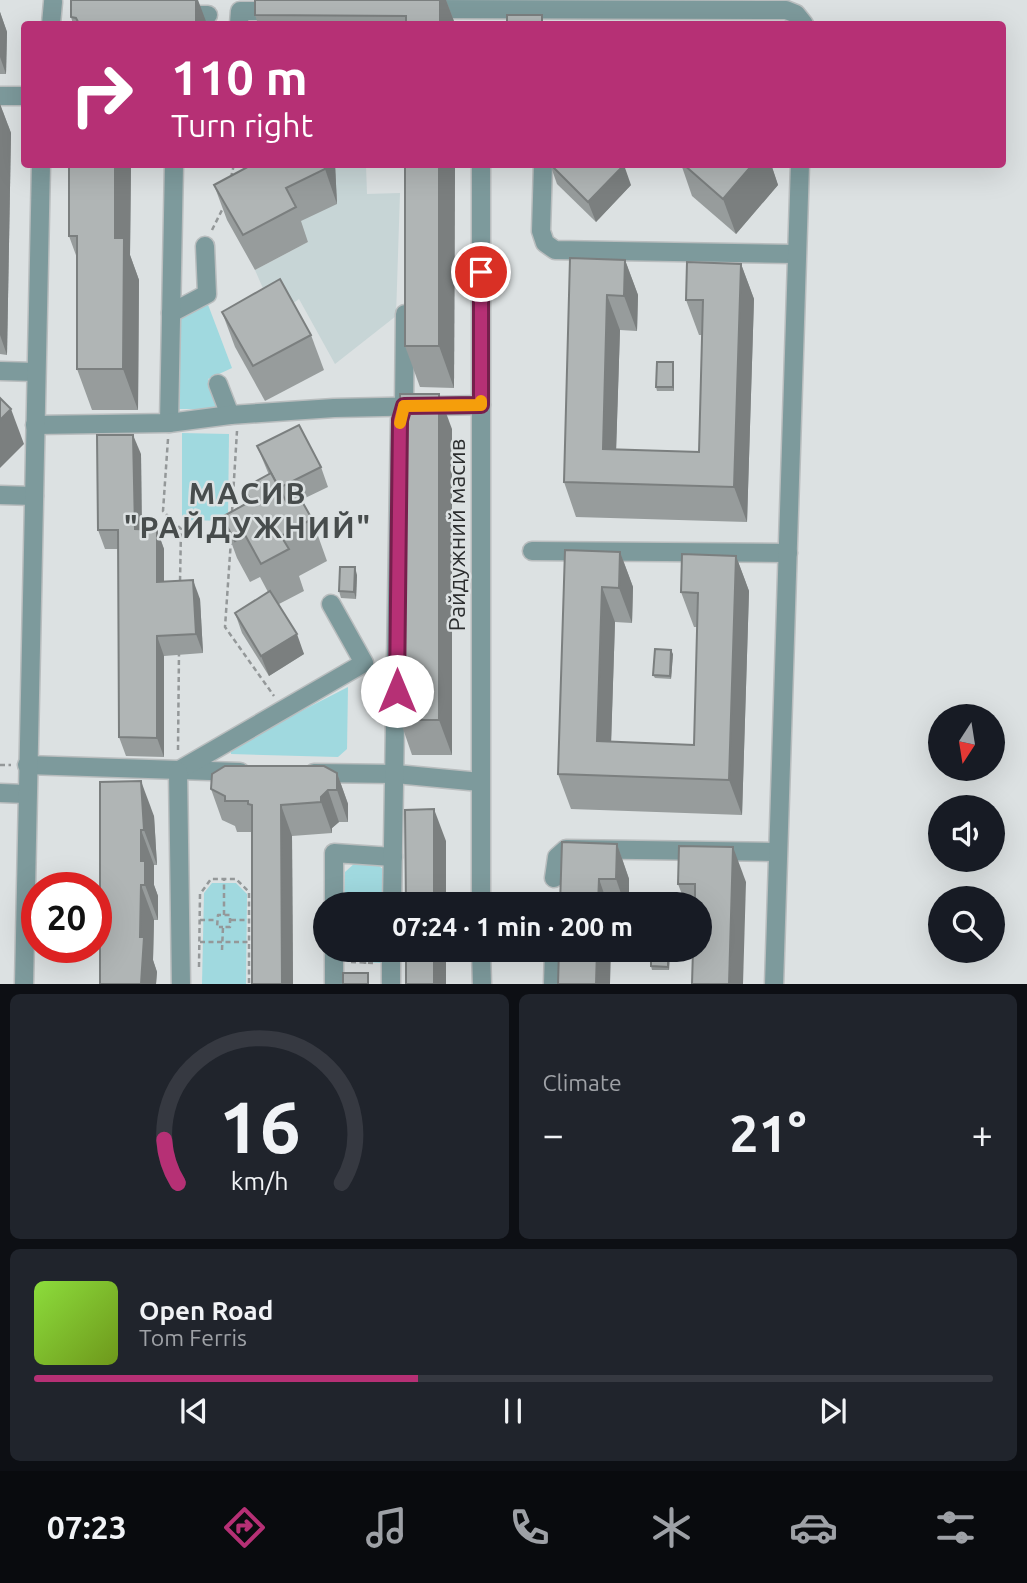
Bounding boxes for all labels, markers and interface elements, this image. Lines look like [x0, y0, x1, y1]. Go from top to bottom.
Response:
icon: right [56, 49, 147, 140]
text: 110 m [171, 49, 308, 104]
text: Turn right [171, 107, 313, 143]
pin [451, 242, 511, 302]
icon: arrive [462, 253, 500, 291]
street label: Райдужний масив [444, 439, 469, 631]
district label: МАСИВ "РАЙДУЖНИЙ" [124, 476, 372, 544]
position arrow [360, 654, 434, 728]
north arrow [928, 704, 1004, 780]
map controls [928, 704, 1005, 963]
button: sound [928, 795, 1005, 872]
speed limit sign: 20 [21, 872, 112, 963]
button: search [928, 886, 1005, 963]
text: 07:24 · 1 min · 200 m [392, 912, 633, 941]
text: Climate [543, 1070, 622, 1095]
text: 16 [218, 1085, 300, 1167]
text: 21° [729, 1104, 806, 1162]
text: − [543, 1113, 564, 1155]
text: + [972, 1113, 993, 1155]
text: km/h [230, 1166, 288, 1194]
text: Open Road [139, 1296, 273, 1325]
text: Tom Ferris [139, 1325, 247, 1350]
icon: previous [175, 1392, 213, 1430]
icon: pause [494, 1392, 532, 1430]
icon: next [814, 1392, 852, 1430]
icon: directions [220, 1503, 269, 1552]
icon: music [362, 1503, 411, 1552]
icon: phone [505, 1503, 554, 1552]
icon: climate [647, 1503, 696, 1552]
icon: car [789, 1503, 838, 1552]
icon: filters [931, 1503, 980, 1552]
text: 07:23 [47, 1509, 127, 1545]

